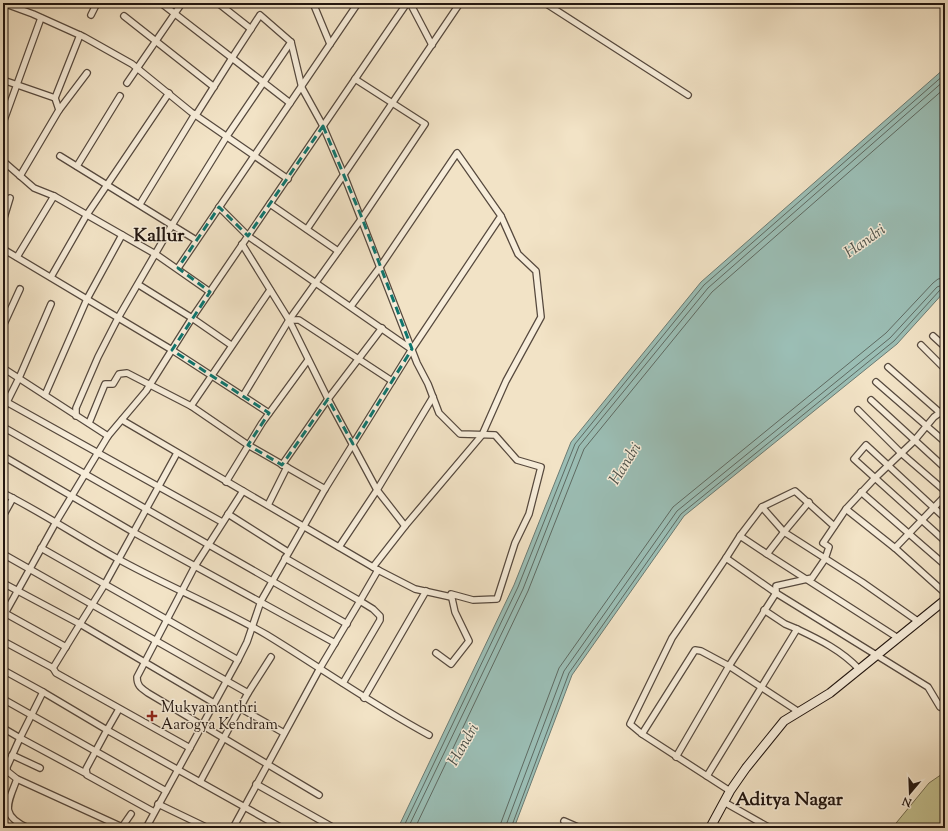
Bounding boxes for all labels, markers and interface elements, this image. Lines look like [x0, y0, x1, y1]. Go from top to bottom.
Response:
water label: Handri [840, 220, 891, 265]
district label: Kallur [134, 223, 185, 250]
water label: Handri [604, 439, 648, 490]
place label: Mukyamanthri Aarogya Kendram [161, 698, 278, 736]
marker: Mukyamanthri Aarogya Kendram [146, 710, 158, 722]
water label: Handri [443, 720, 486, 771]
north arrow [890, 773, 930, 813]
district label: Aditya Nagar [735, 787, 844, 814]
text: N [900, 792, 915, 811]

